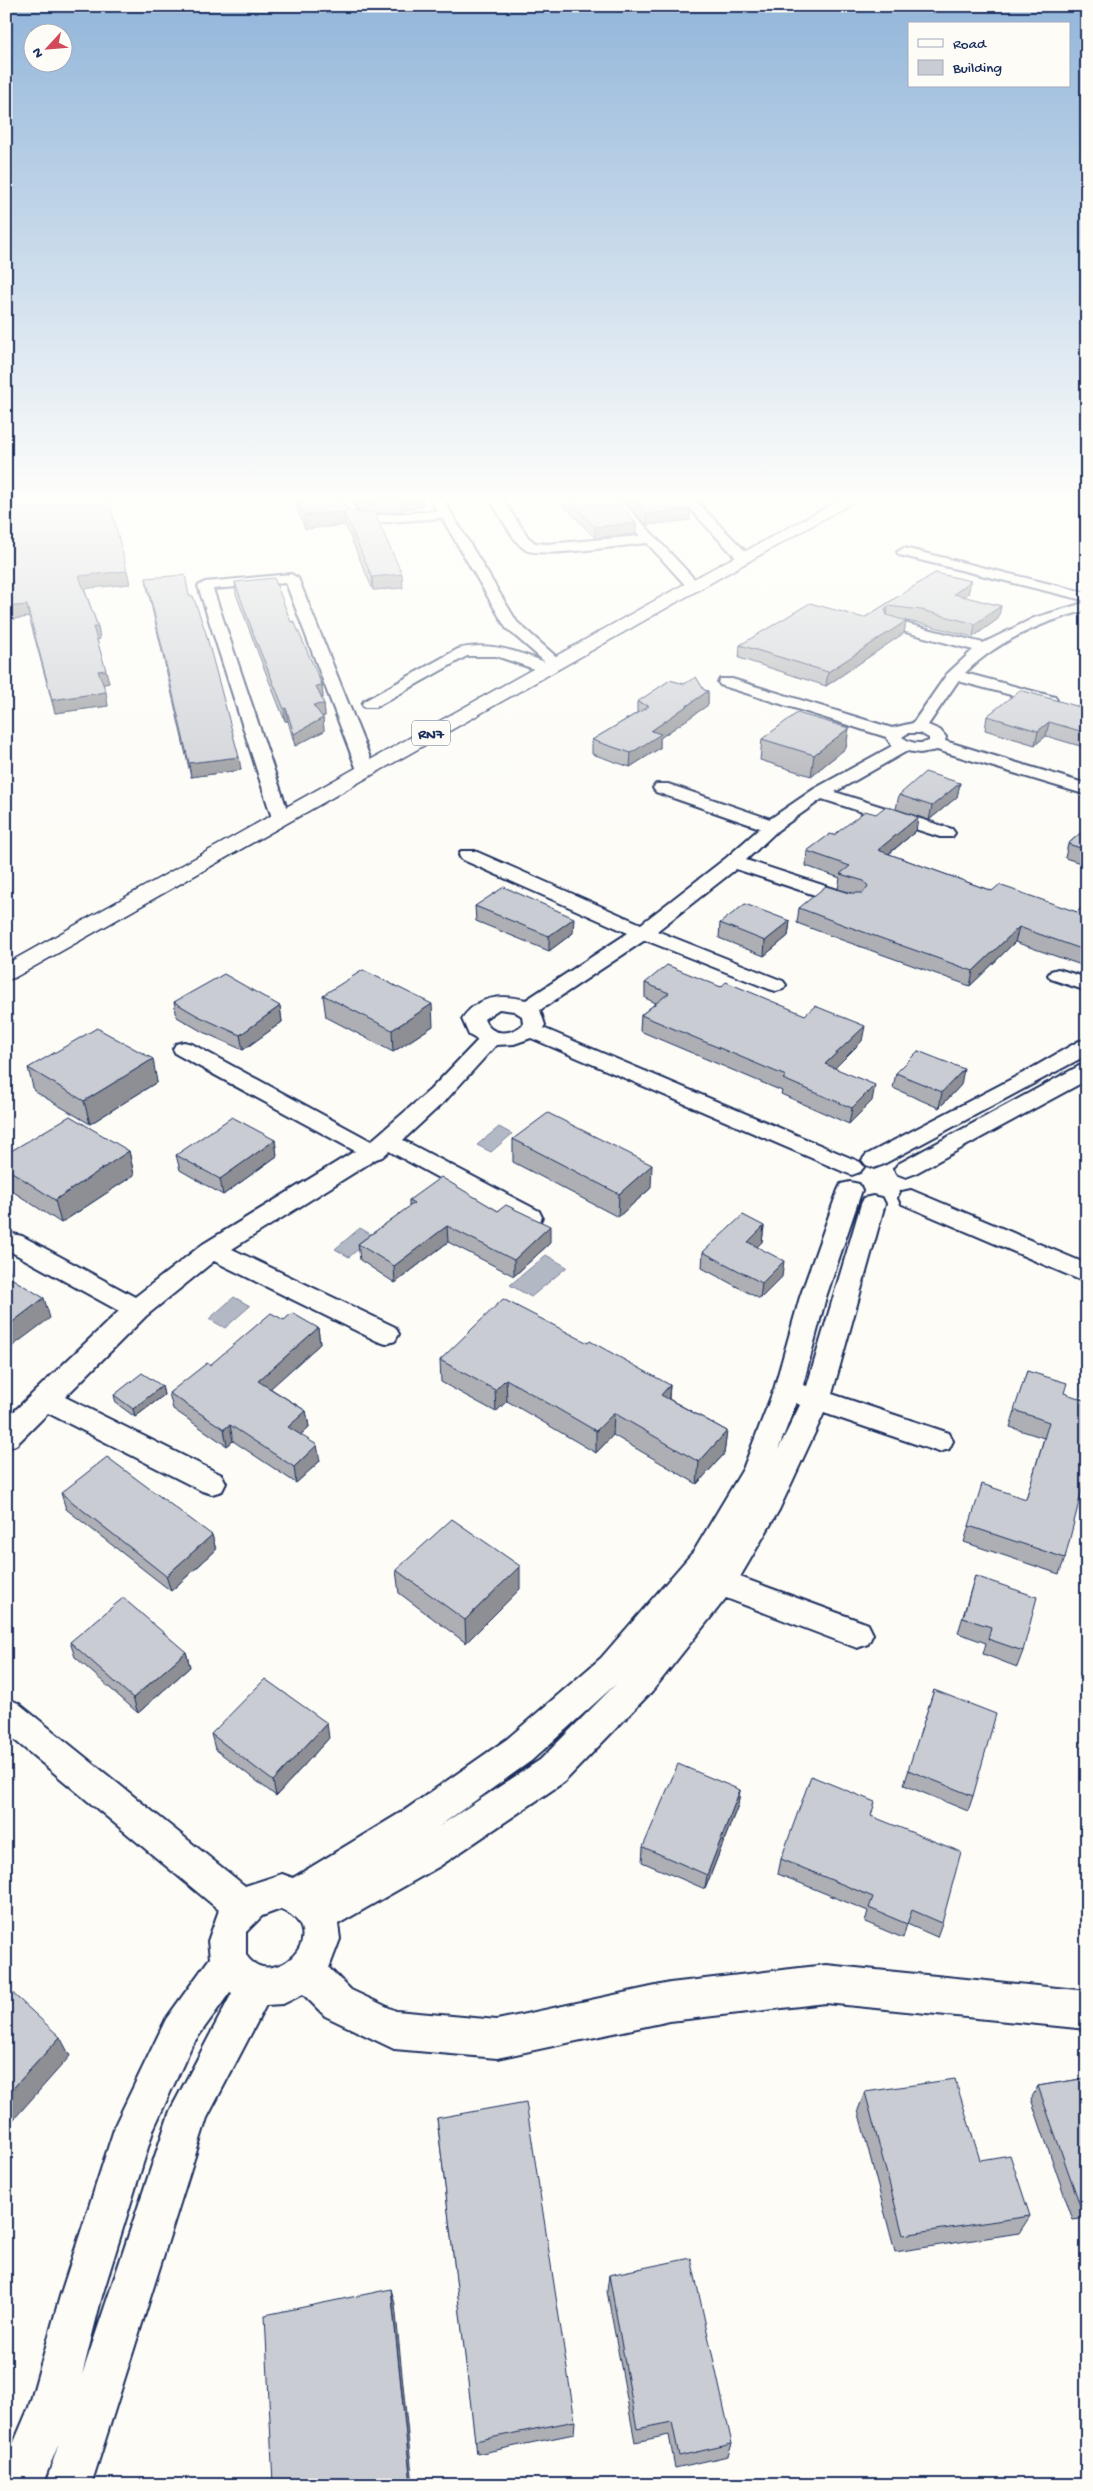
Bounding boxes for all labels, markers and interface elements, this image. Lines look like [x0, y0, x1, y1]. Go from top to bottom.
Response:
north arrow [22, 22, 72, 72]
legend [908, 22, 1070, 88]
text: Road [953, 36, 987, 54]
text: N [29, 45, 48, 60]
text: Building [952, 60, 1002, 78]
road number: RN7 [412, 720, 450, 746]

